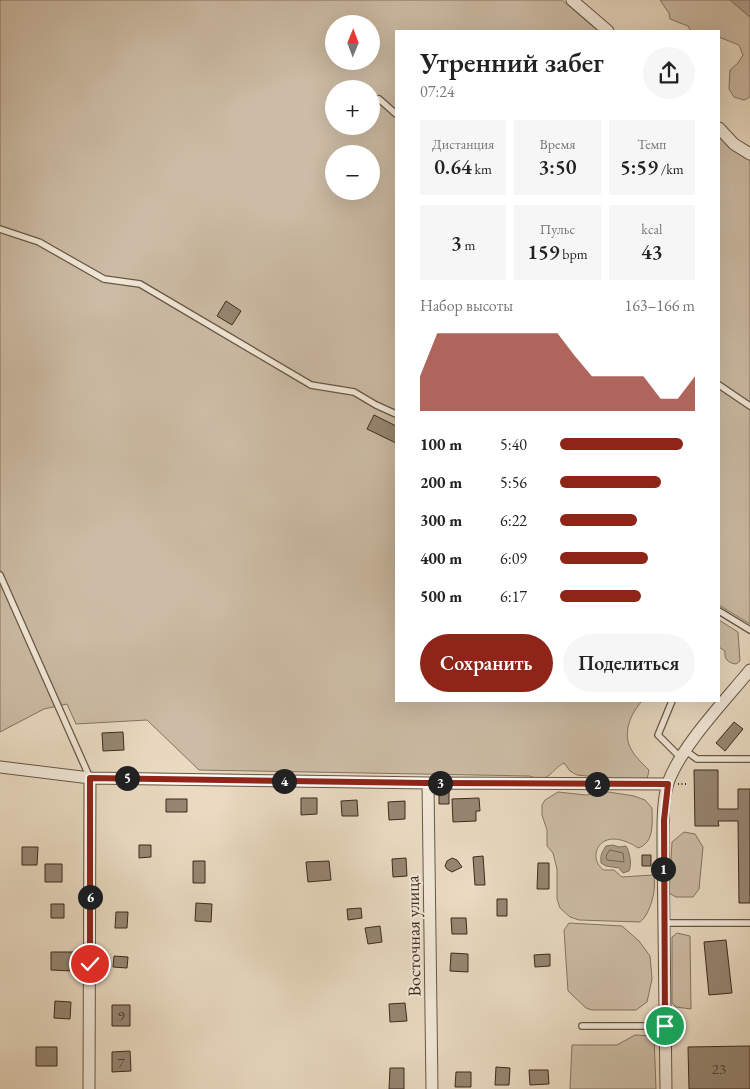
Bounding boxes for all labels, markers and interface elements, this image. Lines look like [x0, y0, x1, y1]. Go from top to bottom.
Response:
north arrow [325, 15, 380, 70]
map controls [325, 15, 380, 200]
text: Утренний забег [420, 44, 604, 80]
button: share [643, 47, 695, 99]
button: + [325, 80, 380, 135]
text: 07:24 [420, 81, 455, 102]
text: Дистанция [432, 135, 494, 153]
text: Время [540, 135, 575, 153]
text: Темп [637, 135, 666, 153]
button: − [325, 145, 380, 200]
text: 0.64 [434, 153, 472, 180]
text: 3:50 [538, 153, 577, 180]
text: 5:59 [620, 153, 658, 180]
text: km [472, 160, 492, 178]
text: /km [658, 160, 684, 178]
text: Пульс [540, 220, 575, 238]
text: kcal [641, 220, 662, 238]
text: 3 [451, 229, 462, 256]
text: m [462, 236, 475, 254]
text: 159 [527, 238, 560, 265]
text: 43 [641, 238, 663, 265]
text: bpm [560, 245, 588, 263]
text: Набор высоты [420, 295, 513, 316]
text: 163–166 m [624, 295, 695, 316]
text: 100 m [420, 434, 462, 455]
text: 5:40 [500, 434, 527, 455]
text: 200 m [420, 472, 462, 493]
text: 5:56 [500, 472, 527, 493]
text: 300 m [420, 510, 462, 531]
text: 6:22 [500, 510, 527, 531]
text: 400 m [420, 548, 462, 569]
text: 6:09 [500, 548, 527, 569]
text: 500 m [420, 586, 462, 607]
text: 6:17 [500, 586, 527, 607]
button: Сохранить [420, 634, 553, 692]
button: Поделиться [563, 634, 695, 692]
pin: 5 [114, 766, 140, 790]
pin: 4 [272, 768, 296, 794]
text: 5 [124, 769, 131, 787]
pin: 3 [428, 770, 452, 796]
text: 4 [281, 772, 288, 790]
pin: 2 [584, 772, 610, 796]
text: 3 [437, 774, 444, 792]
text: 2 [594, 775, 601, 793]
pin: 1 [650, 856, 676, 882]
text: 1 [660, 860, 667, 878]
street label: Восточная улица [400, 874, 426, 997]
pin: 6 [78, 884, 102, 910]
text: 6 [87, 888, 94, 906]
pin [69, 943, 111, 985]
icon: check [76, 950, 104, 978]
pin [644, 1005, 686, 1047]
house number: 9 [117, 1006, 125, 1025]
icon: arrive [651, 1012, 679, 1040]
house number: 7 [117, 1053, 125, 1072]
house number: 23 [712, 1059, 726, 1078]

